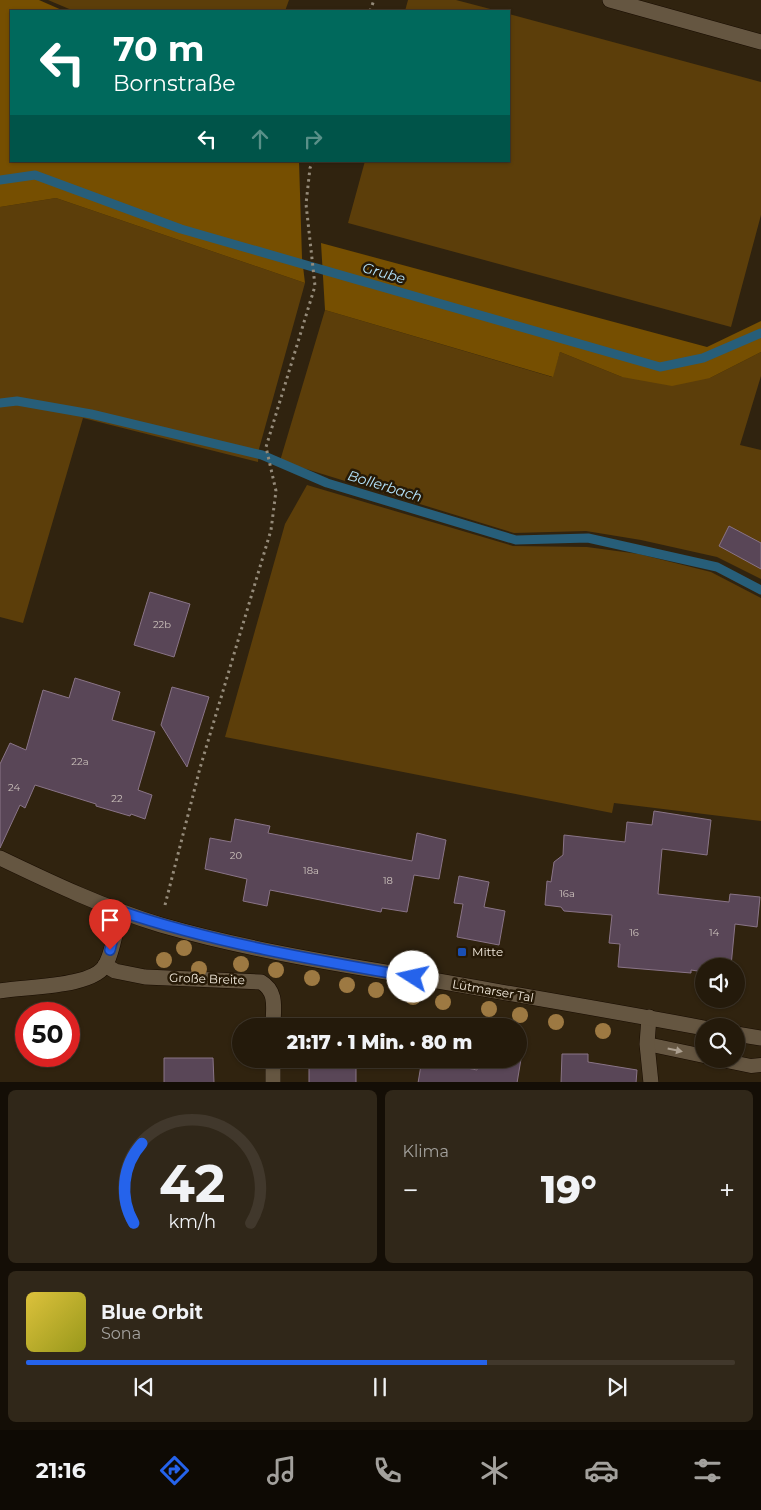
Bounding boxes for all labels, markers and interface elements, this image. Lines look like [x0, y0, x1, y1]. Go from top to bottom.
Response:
text: 70 m [113, 27, 204, 70]
icon: left [30, 30, 95, 95]
text: Bornstraße [113, 70, 235, 97]
icon: left [193, 125, 221, 153]
icon: ahead [246, 125, 274, 153]
icon: right [299, 125, 327, 153]
water label: Grube [360, 258, 408, 288]
water label: Bollerbach [346, 466, 424, 506]
house number: 22b [153, 618, 171, 631]
house number: 22a [71, 755, 89, 768]
house number: 24 [8, 781, 20, 794]
house number: 22 [111, 792, 123, 805]
house number: 20 [230, 849, 243, 862]
house number: 18a [303, 864, 319, 877]
house number: 18 [383, 874, 393, 887]
house number: 16a [559, 887, 575, 900]
pin [89, 899, 131, 950]
icon: arrive [96, 906, 124, 934]
house number: 16 [629, 926, 639, 939]
house number: 14 [709, 926, 719, 939]
place label: Mitte [472, 944, 503, 959]
marker: Mitte [456, 946, 468, 958]
position arrow [386, 950, 438, 1002]
map controls [695, 958, 745, 1068]
button: sound [695, 958, 745, 1008]
street label: Große Breite [169, 970, 245, 987]
street label: Lütmarser Tal [451, 976, 535, 1005]
speed limit sign: 50 [15, 1002, 80, 1067]
button: search [695, 1018, 745, 1068]
text: 21:17 · 1 Min. · 80 m [287, 1031, 472, 1054]
one-way arrow [668, 1046, 683, 1054]
text: Klima [403, 1142, 449, 1161]
text: 42 [159, 1152, 226, 1215]
text: 19° [541, 1166, 597, 1213]
text: − [403, 1173, 419, 1207]
text: + [719, 1173, 735, 1207]
text: km/h [168, 1211, 216, 1232]
text: Blue Orbit [101, 1301, 203, 1324]
text: Sona [101, 1324, 141, 1343]
icon: previous [130, 1373, 158, 1401]
icon: pause [366, 1373, 394, 1401]
icon: next [603, 1373, 631, 1401]
icon: directions [157, 1453, 192, 1488]
icon: music [264, 1453, 299, 1488]
icon: phone [370, 1453, 405, 1488]
icon: climate [477, 1453, 512, 1488]
icon: car [584, 1453, 619, 1488]
icon: filters [690, 1453, 725, 1488]
text: 21:16 [36, 1457, 86, 1484]

